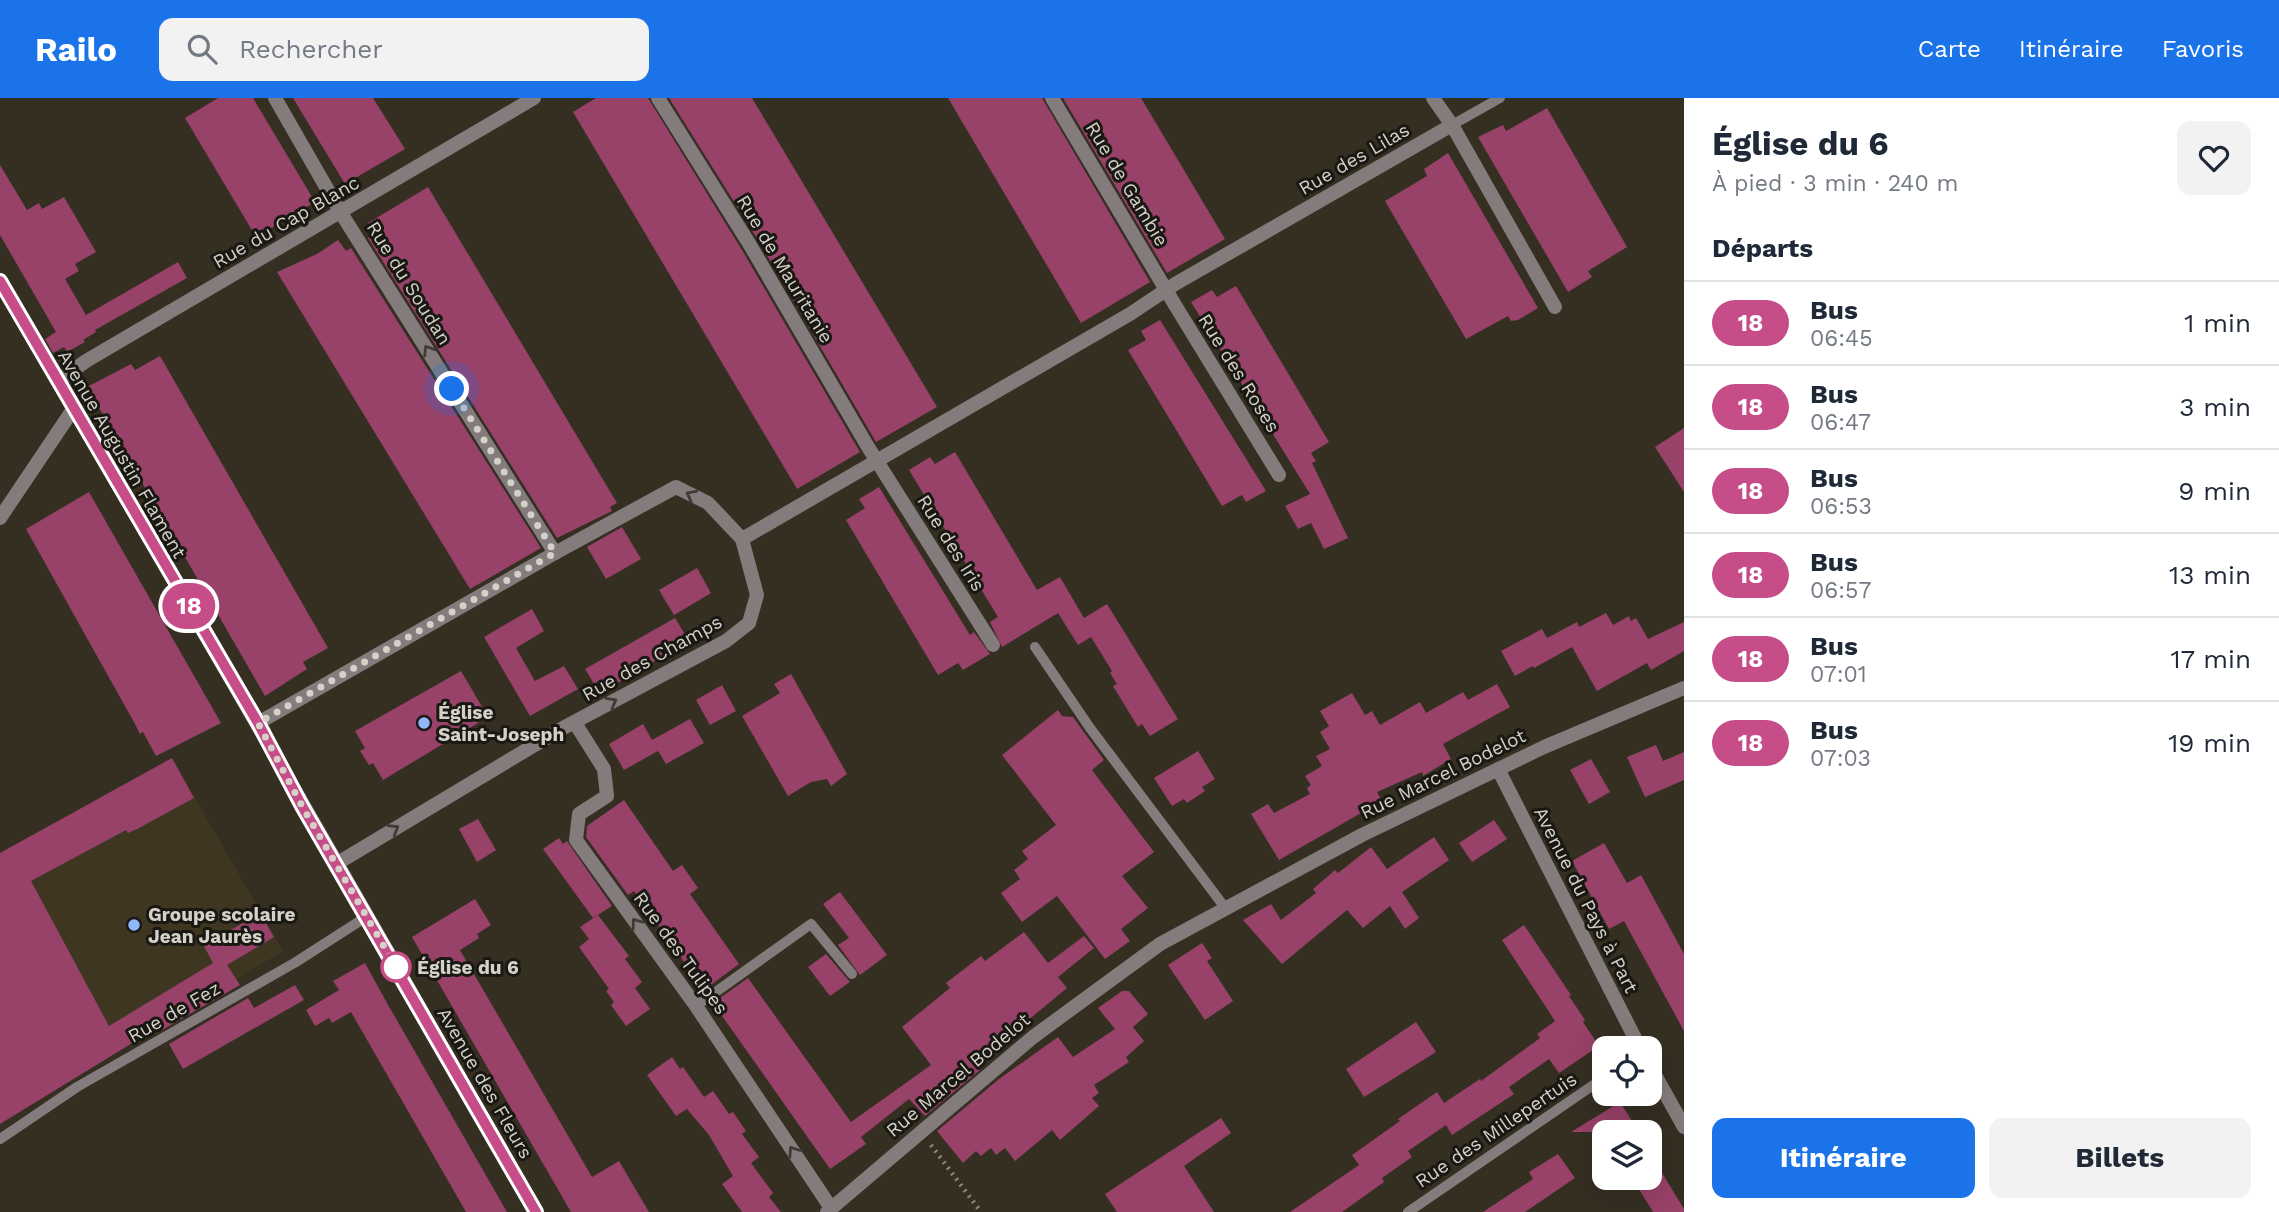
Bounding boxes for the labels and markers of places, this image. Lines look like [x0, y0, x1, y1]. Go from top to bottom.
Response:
place label: Église Saint-Joseph [438, 701, 564, 746]
marker: Église Saint-Joseph [416, 715, 432, 731]
place label: Groupe scolaire Jean Jaurès [148, 903, 295, 948]
marker: Groupe scolaire Jean Jaurès [126, 917, 142, 933]
marker: Église du 6 [381, 952, 411, 982]
place label: Église du 6 [417, 956, 519, 979]

